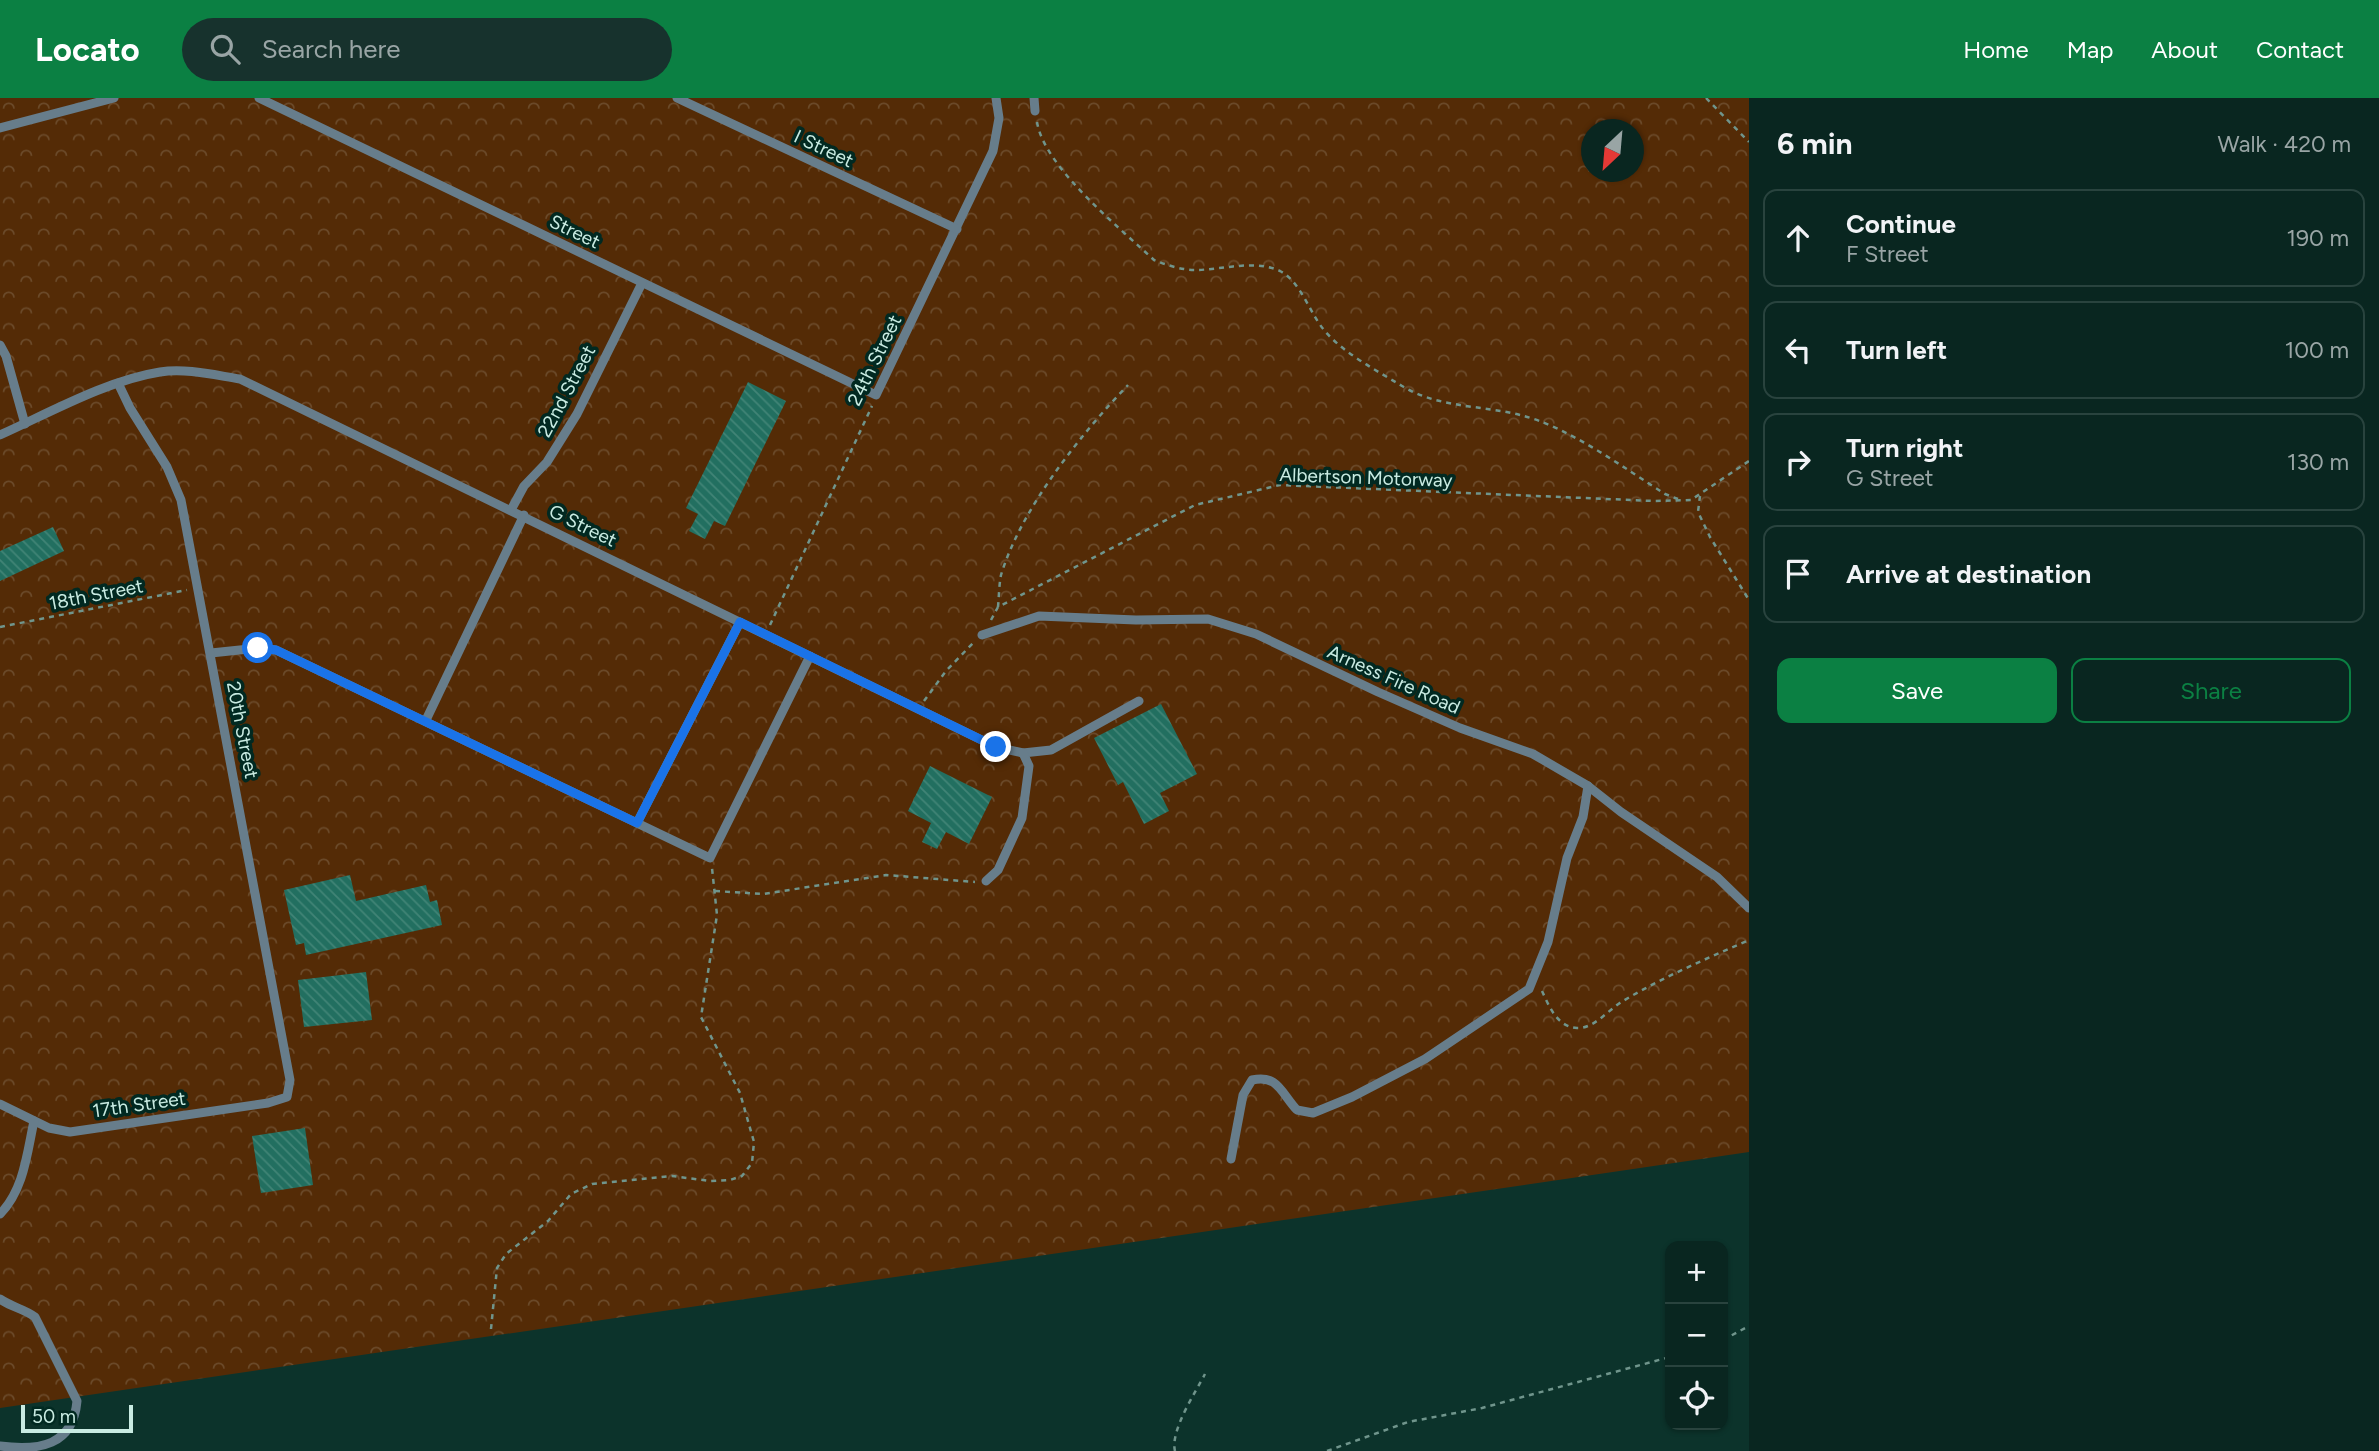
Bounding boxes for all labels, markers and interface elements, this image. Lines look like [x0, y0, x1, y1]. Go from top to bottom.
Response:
search box [182, 18, 672, 81]
text: Locato [35, 30, 140, 69]
icon: search [206, 30, 244, 68]
text: Search here [262, 33, 401, 65]
text: Home [1963, 35, 2029, 64]
text: Map [2067, 35, 2113, 64]
text: About [2151, 35, 2218, 64]
text: Contact [2256, 35, 2344, 64]
north arrow [1581, 119, 1644, 182]
street label: I Street [790, 125, 857, 172]
text: 6 min [1777, 125, 1853, 162]
text: Walk · 420 m [2218, 130, 2351, 158]
text: Continue [1846, 208, 1956, 240]
street label: Street [546, 209, 604, 253]
icon: ahead [1779, 219, 1817, 257]
text: 190 m [2286, 224, 2349, 252]
text: F Street [1846, 240, 1929, 268]
street label: 24th Street [843, 311, 906, 409]
icon: left [1779, 331, 1817, 369]
text: Turn left [1846, 334, 1947, 366]
text: 100 m [2285, 336, 2349, 364]
street label: 22nd Street [533, 341, 600, 441]
text: Turn right [1846, 432, 1963, 464]
icon: right [1779, 443, 1817, 481]
text: 130 m [2287, 448, 2349, 476]
street label: Albertson Motorway [1279, 463, 1453, 492]
text: G Street [1846, 464, 1934, 492]
street label: G Street [545, 499, 620, 552]
icon: arrive [1779, 555, 1817, 593]
text: Arrive at destination [1846, 558, 2091, 590]
street label: 18th Street [47, 574, 145, 615]
route start [242, 632, 273, 663]
street label: Arness Fire Road [1324, 640, 1464, 719]
button: Save [1777, 658, 2057, 723]
button: Share [2071, 658, 2351, 723]
street label: 20th Street [222, 680, 263, 781]
route end [980, 731, 1011, 762]
street label: 17th Street [91, 1087, 187, 1122]
map controls [1665, 1241, 1728, 1430]
button: + [1665, 1241, 1728, 1304]
button: − [1665, 1304, 1728, 1367]
button: locate [1665, 1367, 1728, 1430]
scale bar [21, 1402, 133, 1434]
text: 50 m [32, 1405, 76, 1428]

